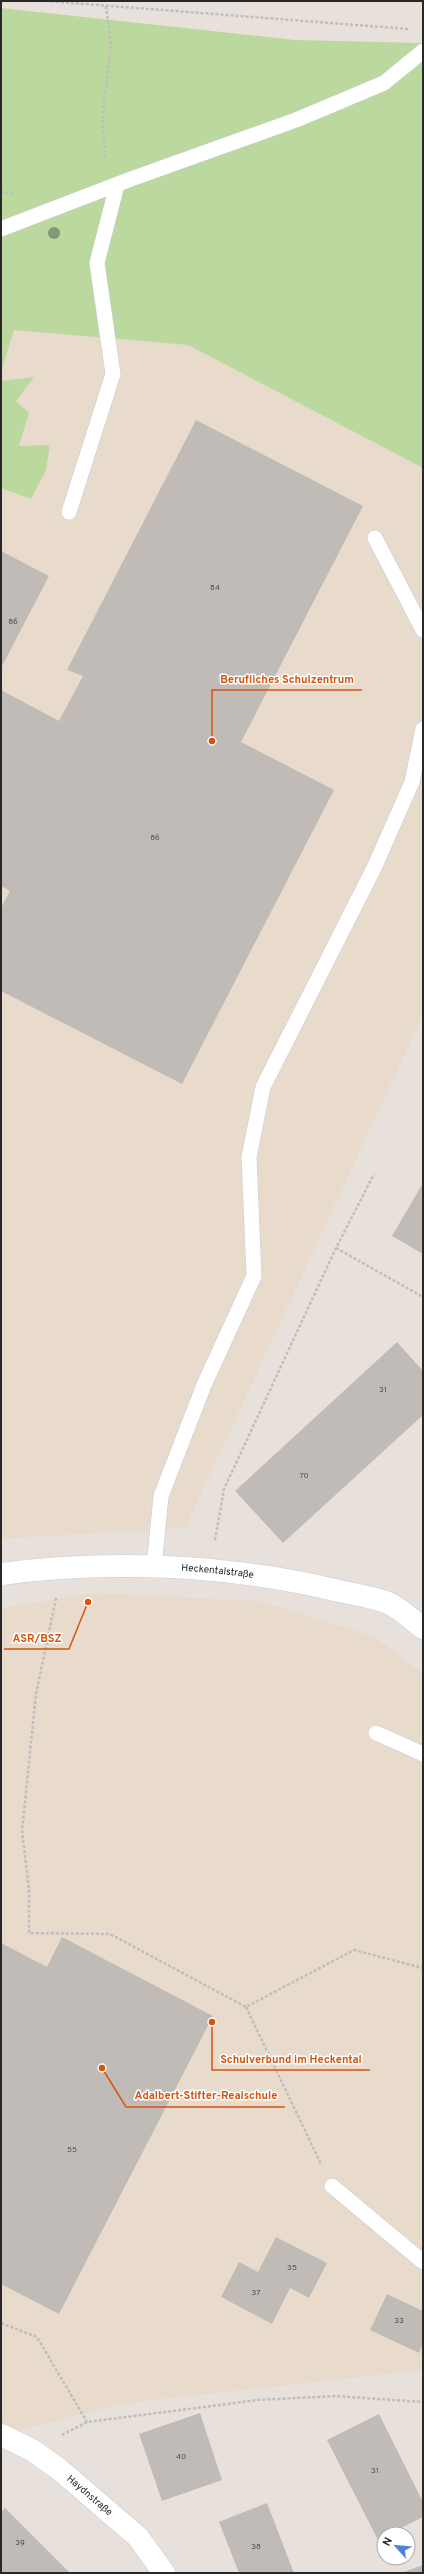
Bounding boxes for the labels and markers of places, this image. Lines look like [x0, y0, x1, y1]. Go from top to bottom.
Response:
callout: Berufliches Schulzentrum [212, 667, 362, 690]
callout: ASR/BSZ [4, 1626, 69, 1649]
callout: Schulverbund im Heckental [212, 2047, 370, 2070]
callout: Adalbert-Stifter-Realschule [126, 2084, 285, 2107]

